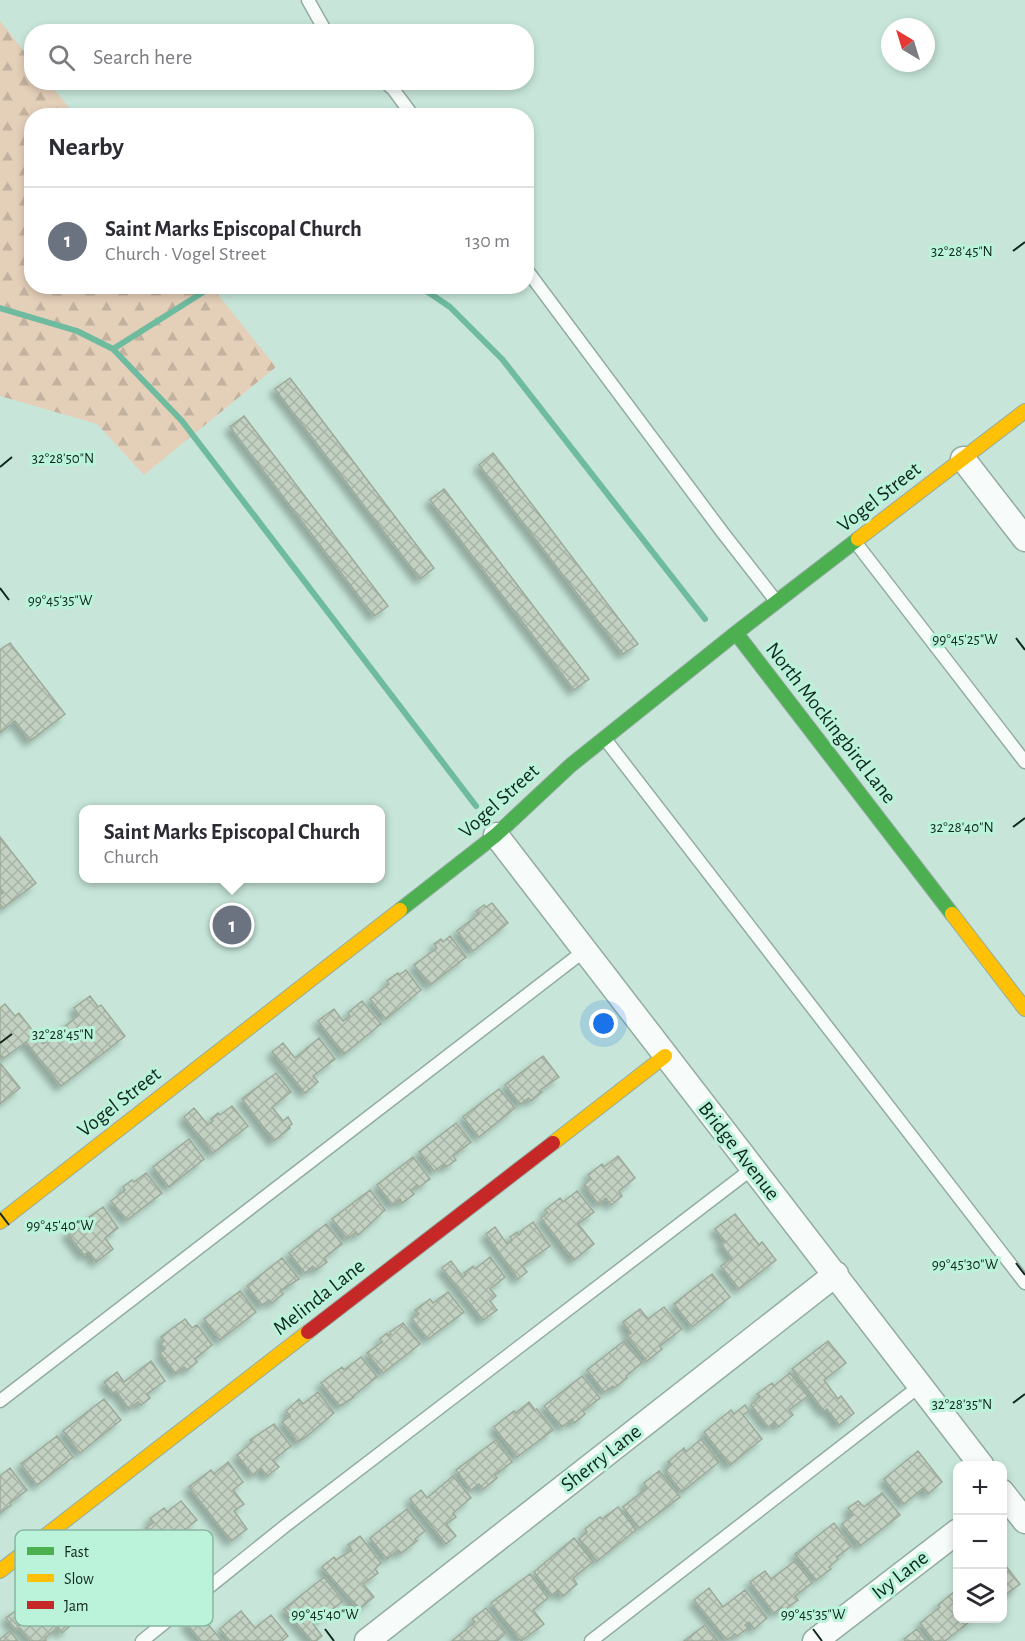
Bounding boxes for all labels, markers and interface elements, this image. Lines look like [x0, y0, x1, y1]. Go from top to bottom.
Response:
north arrow [881, 18, 935, 72]
search box [24, 24, 534, 90]
icon: search [45, 41, 78, 74]
text: Search here [93, 46, 192, 68]
text: Nearby [48, 134, 124, 160]
text: Saint Marks Episcopal Church [105, 218, 362, 240]
text: 1 [64, 231, 71, 251]
text: 130 m [465, 231, 510, 251]
text: Church · Vogel Street [105, 244, 266, 264]
text: 32°28'45"N [931, 244, 993, 259]
text: 32°28'50"N [32, 451, 94, 466]
street label: Vogel Street [833, 458, 925, 536]
text: 99°45'35"W [28, 593, 93, 608]
text: 99°45'25"W [932, 632, 998, 647]
street label: North Mockingbird Lane [762, 639, 900, 807]
street label: Vogel Street [455, 760, 543, 842]
popup [79, 805, 385, 883]
text: 32°28'40"N [930, 820, 994, 835]
text: Saint Marks Episcopal Church [104, 821, 360, 843]
text: Church [104, 847, 159, 867]
pin: 1 [212, 902, 252, 948]
your location [589, 1009, 618, 1038]
text: 32°28'45"N [32, 1027, 94, 1042]
street label: Vogel Street [73, 1063, 165, 1141]
street label: Bridge Avenue [694, 1098, 784, 1204]
text: 99°45'40"W [26, 1218, 94, 1233]
street label: Melinda Lane [269, 1255, 369, 1339]
text: 99°45'30"W [932, 1257, 999, 1272]
text: 32°28'35"N [932, 1397, 992, 1412]
street label: Sherry Lane [557, 1420, 645, 1496]
map controls [953, 1461, 1007, 1623]
button: + [953, 1461, 1007, 1515]
button: − [953, 1515, 1007, 1569]
legend [15, 1530, 213, 1626]
text: Fast [64, 1544, 89, 1560]
street label: Ivy Lane [868, 1547, 932, 1603]
button: layers [953, 1569, 1007, 1623]
text: Slow [64, 1571, 94, 1587]
text: Jam [64, 1598, 89, 1614]
text: 99°45'40"W [291, 1607, 359, 1622]
text: 99°45'35"W [781, 1607, 846, 1622]

